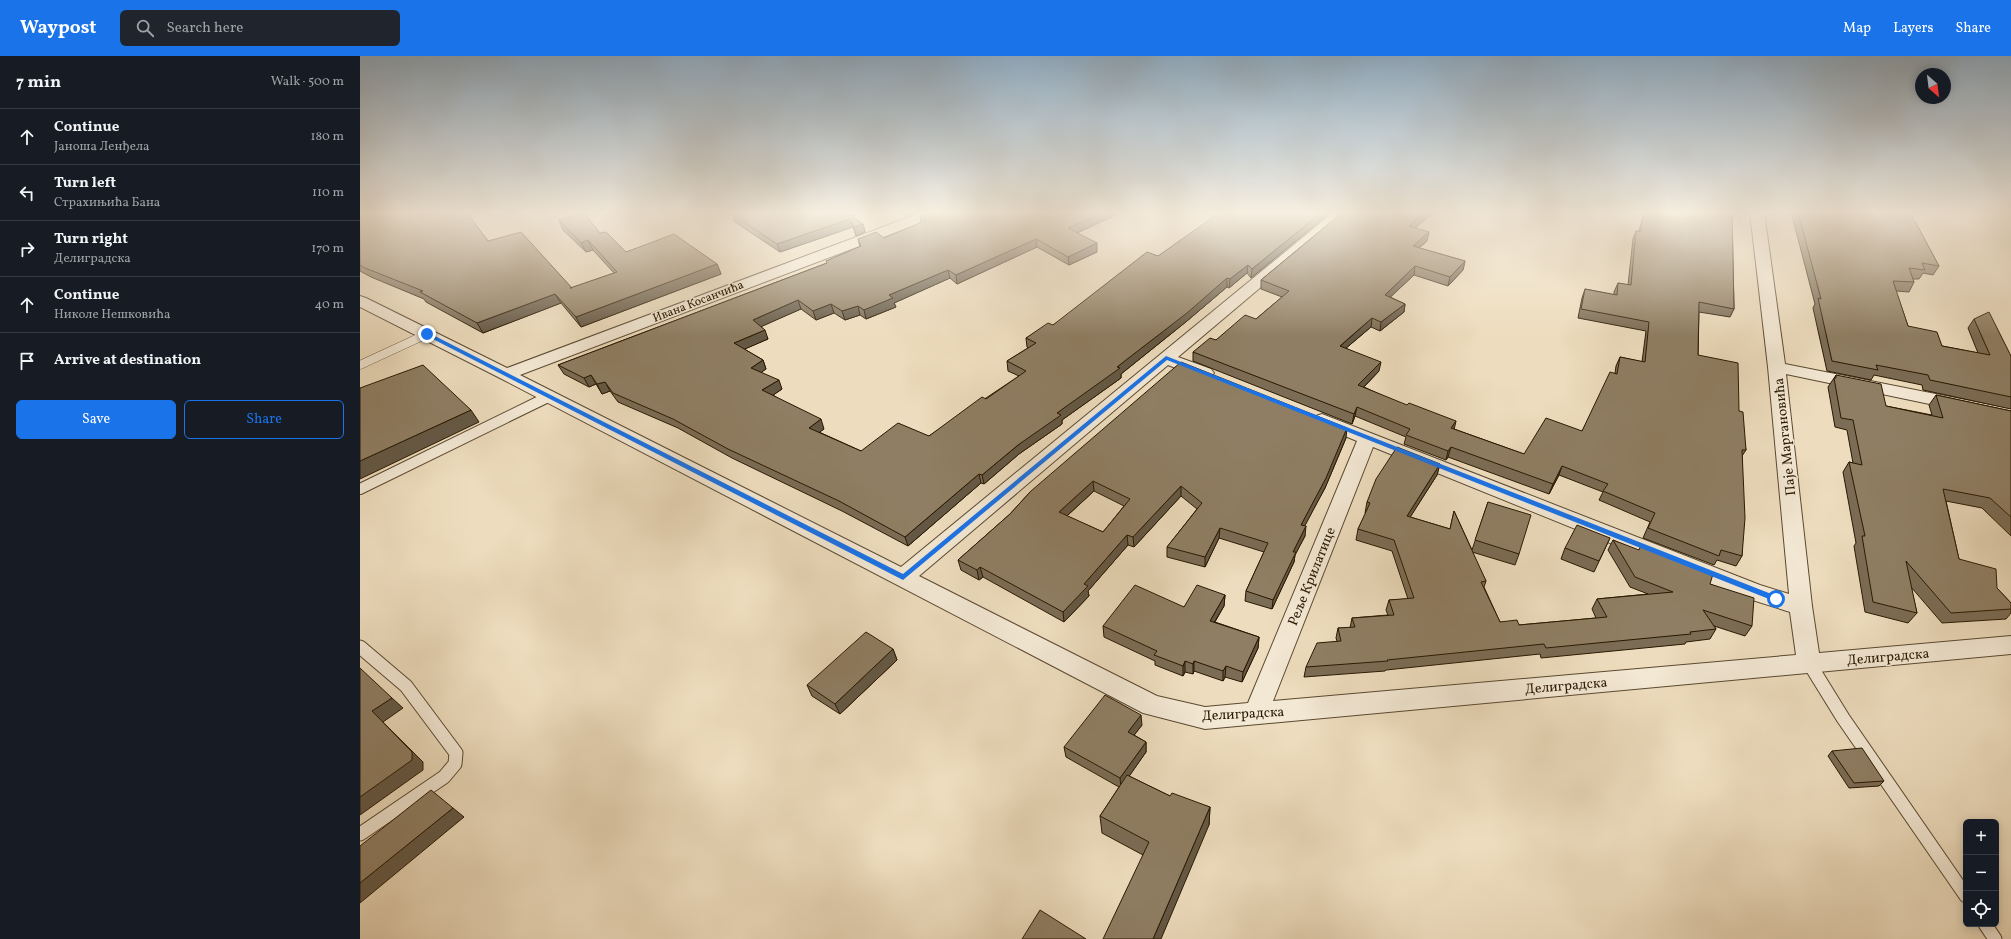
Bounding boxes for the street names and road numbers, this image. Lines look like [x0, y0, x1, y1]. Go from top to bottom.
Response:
street label: Ивана Косанчића [651, 277, 746, 327]
street label: Паје Маргановића [1770, 377, 1801, 497]
street label: Реље Крилатице [1284, 524, 1341, 629]
street label: Делиградска [1846, 644, 1930, 671]
street label: Делиградска [1524, 673, 1608, 700]
street label: Делиградска [1201, 703, 1285, 726]

